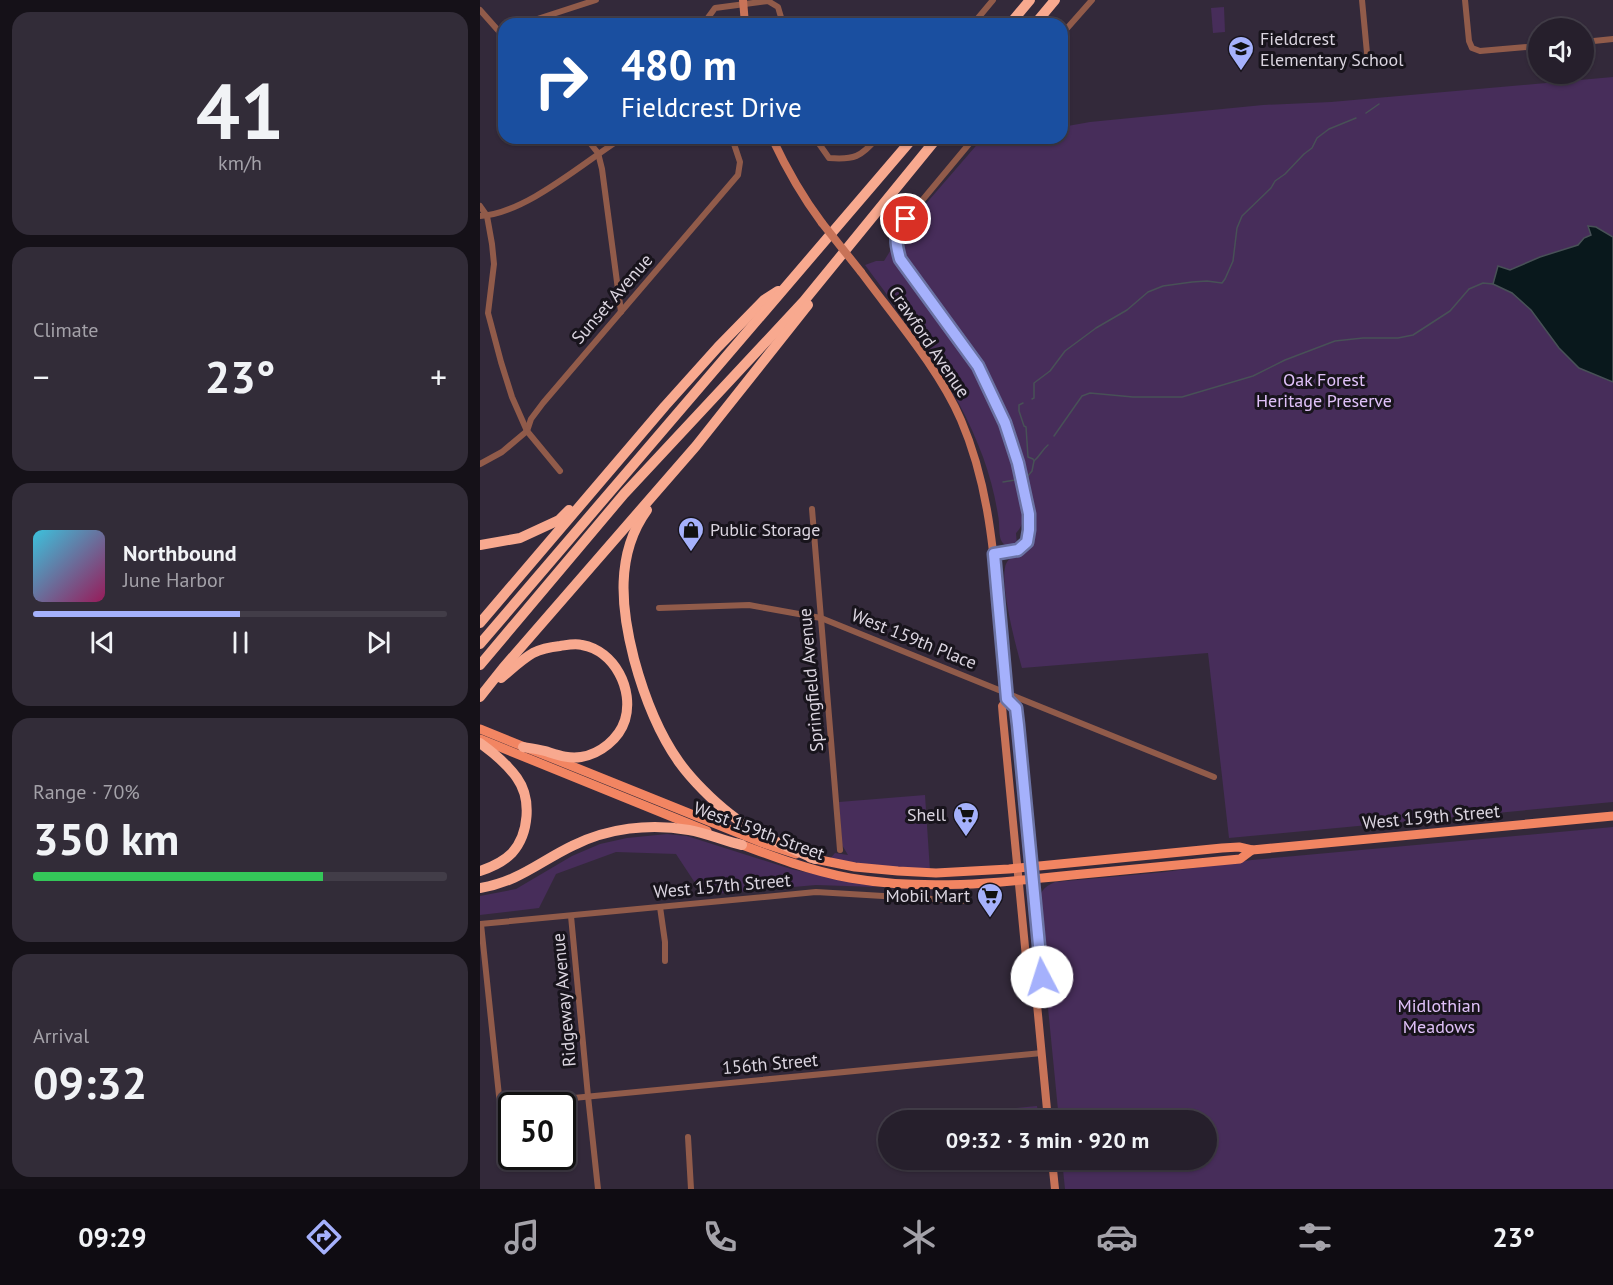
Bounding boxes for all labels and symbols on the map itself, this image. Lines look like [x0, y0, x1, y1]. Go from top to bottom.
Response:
place label: Fieldcrest Elementary School [1260, 27, 1404, 71]
school or university icon: Fieldcrest Elementary School [1226, 34, 1256, 72]
pin [880, 193, 931, 244]
street label: Sunset Avenue [566, 249, 657, 349]
street label: Crawford Avenue [884, 282, 975, 402]
park label: Oak Forest Heritage Preserve [1256, 368, 1392, 412]
shop icon: Public Storage [676, 515, 706, 553]
place label: Public Storage [710, 518, 820, 541]
street label: West 159th Place [848, 603, 980, 674]
street label: Springfield Avenue [793, 607, 828, 753]
street label: West 159th Street [690, 796, 828, 865]
street label: West 159th Street [1361, 799, 1501, 834]
supermarket icon: Shell [951, 800, 981, 838]
place label: Shell [907, 803, 947, 826]
street label: West 157th Street [652, 868, 791, 903]
supermarket icon: Mobil Mart [975, 881, 1005, 919]
place label: Mobil Mart [886, 884, 970, 907]
street label: Ridgeway Avenue [546, 932, 581, 1068]
position arrow [1010, 945, 1074, 1009]
park label: Midlothian Meadows [1397, 994, 1481, 1038]
street label: 156th Street [721, 1048, 819, 1079]
speed limit sign: 50 [498, 1092, 576, 1170]

